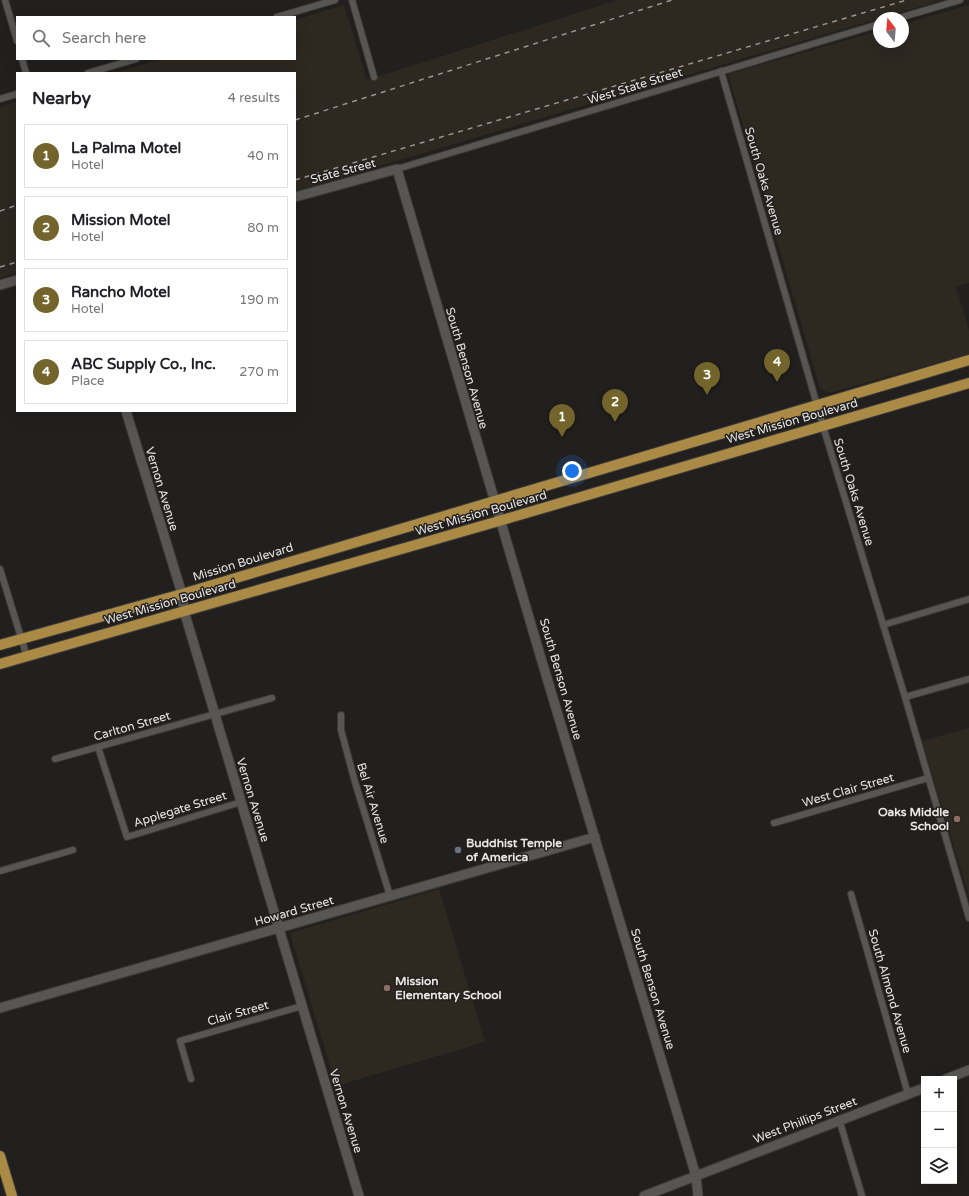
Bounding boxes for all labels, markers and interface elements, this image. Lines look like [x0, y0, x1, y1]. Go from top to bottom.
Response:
north arrow [873, 12, 909, 48]
search box [16, 16, 296, 60]
icon: search [30, 27, 52, 49]
text: Search here [62, 29, 146, 47]
street label: West State Street [586, 65, 685, 107]
text: Nearby [32, 88, 91, 109]
text: 4 results [228, 90, 280, 106]
street label: South Oaks Avenue [742, 125, 786, 237]
text: La Palma Motel [71, 139, 181, 157]
text: 1 [42, 148, 50, 164]
text: 40 m [247, 148, 279, 164]
street label: State Street [309, 155, 378, 186]
text: Hotel [71, 157, 104, 173]
text: Mission Motel [71, 211, 171, 229]
text: 2 [42, 220, 50, 236]
text: 80 m [247, 220, 279, 236]
text: Hotel [71, 229, 104, 245]
text: Rancho Motel [71, 283, 171, 301]
text: 3 [42, 292, 50, 308]
text: 190 m [239, 292, 279, 308]
text: Hotel [71, 301, 104, 317]
street label: South Benson Avenue [443, 306, 491, 431]
pin: 4 [764, 349, 790, 382]
text: ABC Supply Co., Inc. [71, 355, 216, 373]
pin: 3 [694, 362, 720, 395]
text: 4 [42, 364, 50, 380]
text: 270 m [239, 364, 279, 380]
text: Place [71, 373, 104, 389]
pin: 2 [602, 389, 628, 422]
street label: West Mission Boulevard [725, 396, 859, 446]
pin: 1 [549, 404, 575, 437]
street label: South Oaks Avenue [831, 437, 877, 548]
street label: Vernon Avenue [143, 445, 181, 533]
your location [562, 461, 582, 481]
street label: West Mission Boulevard [414, 488, 548, 538]
street label: Mission Boulevard [191, 540, 295, 584]
street label: West Mission Boulevard [103, 577, 237, 627]
street label: South Benson Avenue [537, 617, 585, 742]
street label: Carlton Street [92, 708, 172, 744]
street label: Vernon Avenue [234, 756, 272, 844]
street label: Bel Air Avenue [354, 761, 392, 845]
street label: West Clair Street [800, 770, 896, 810]
street label: Applegate Street [132, 788, 229, 830]
place label: Oaks Middle School [878, 805, 949, 833]
marker: Oaks Middle School [952, 814, 962, 824]
place label: Buddhist Temple of America [466, 836, 562, 864]
marker: Buddhist Temple of America [453, 845, 463, 855]
street label: Howard Street [253, 893, 336, 929]
street label: South Benson Avenue [628, 927, 678, 1051]
street label: South Almond Avenue [866, 927, 914, 1055]
place label: Mission Elementary School [395, 974, 502, 1003]
marker: Mission Elementary School [382, 983, 392, 993]
street label: Clair Street [206, 997, 271, 1028]
street label: Vernon Avenue [327, 1067, 365, 1155]
map controls [921, 1076, 957, 1184]
button: + [921, 1076, 957, 1112]
street label: West Phillips Street [751, 1094, 859, 1146]
button: − [921, 1112, 957, 1148]
button: layers [921, 1148, 957, 1184]

